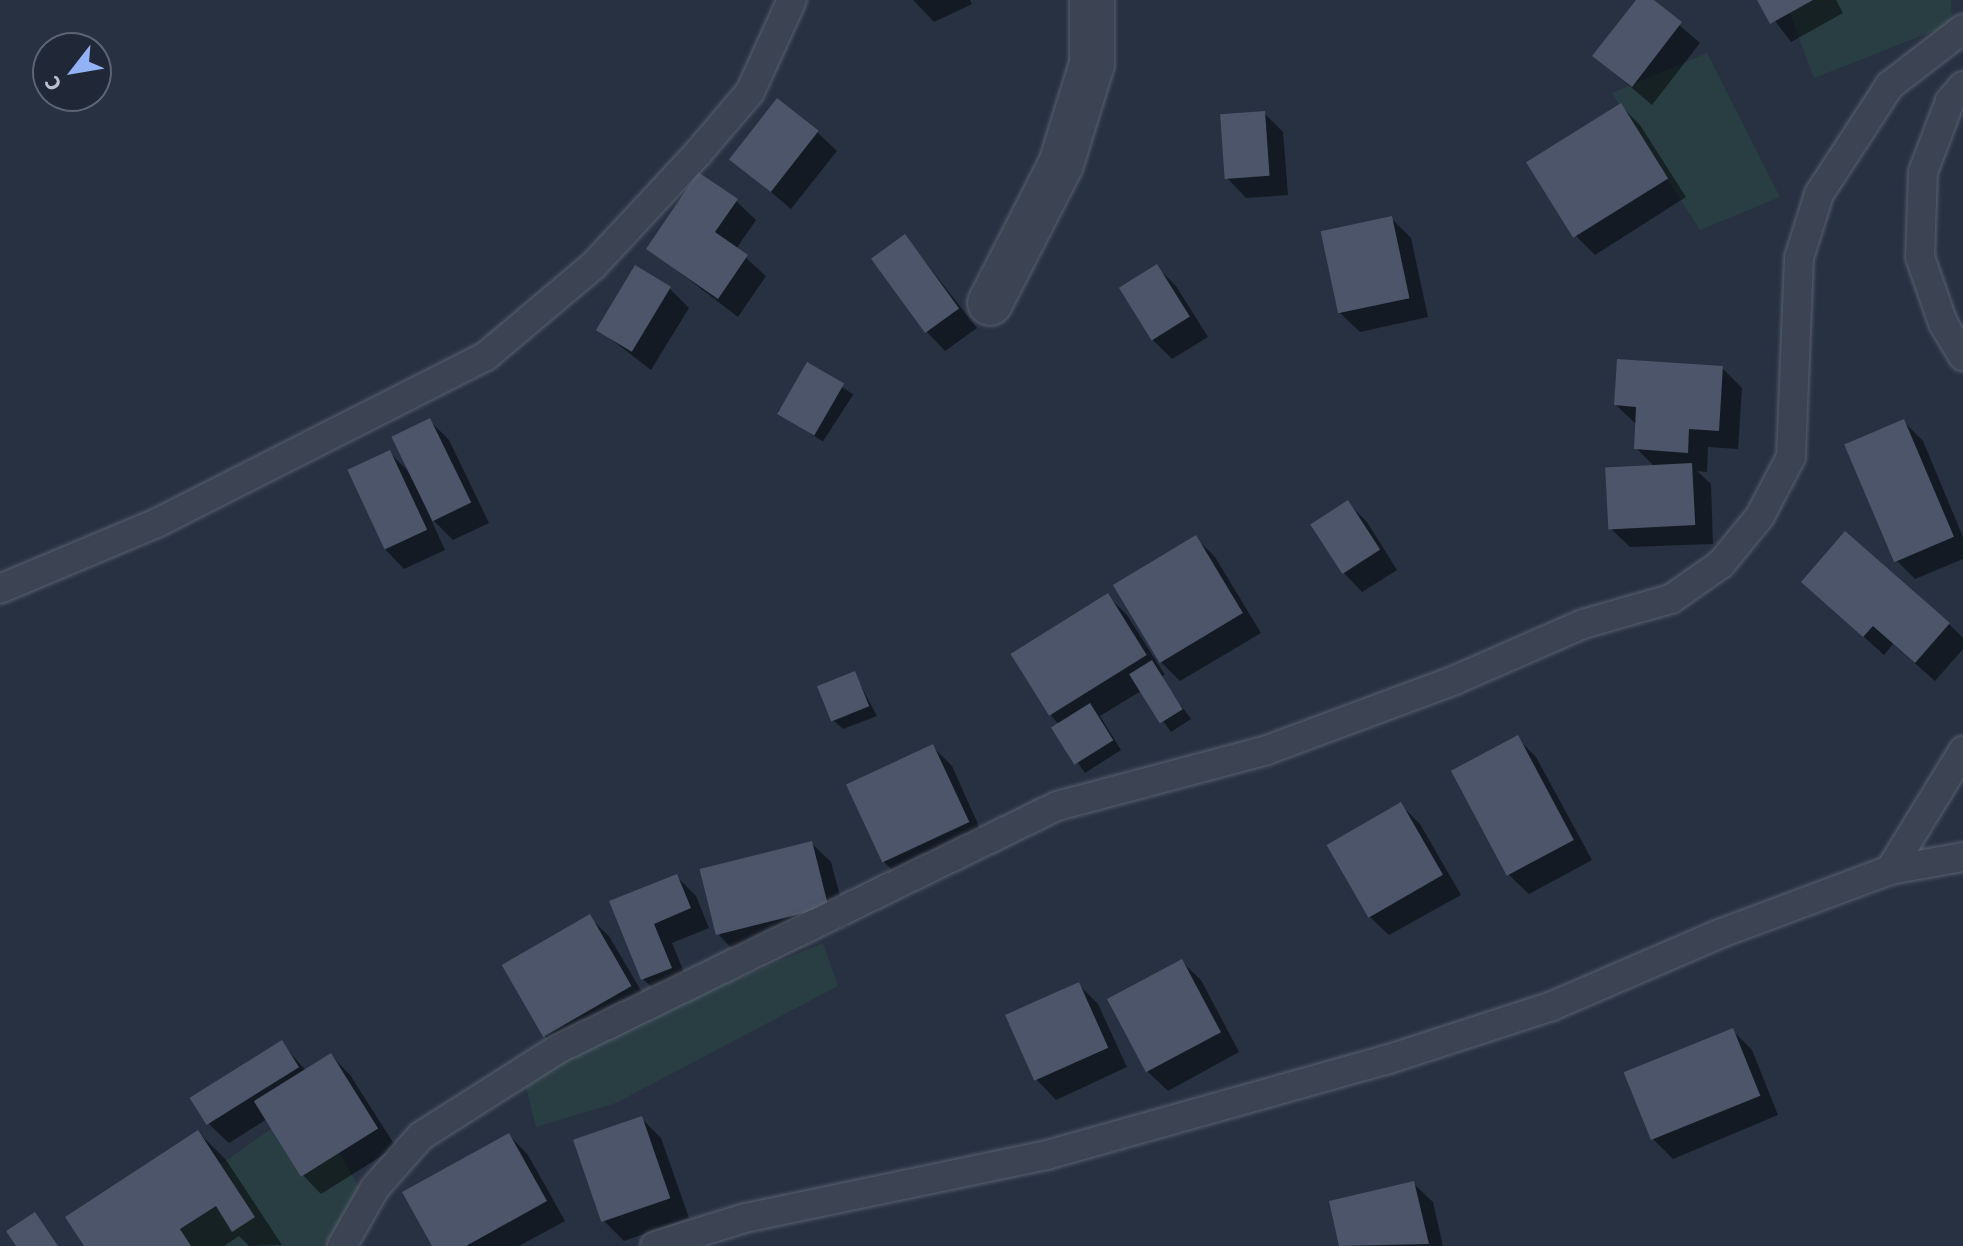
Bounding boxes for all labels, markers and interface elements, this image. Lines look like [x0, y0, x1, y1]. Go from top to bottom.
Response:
north arrow [32, 32, 112, 112]
text: С [36, 70, 70, 97]

